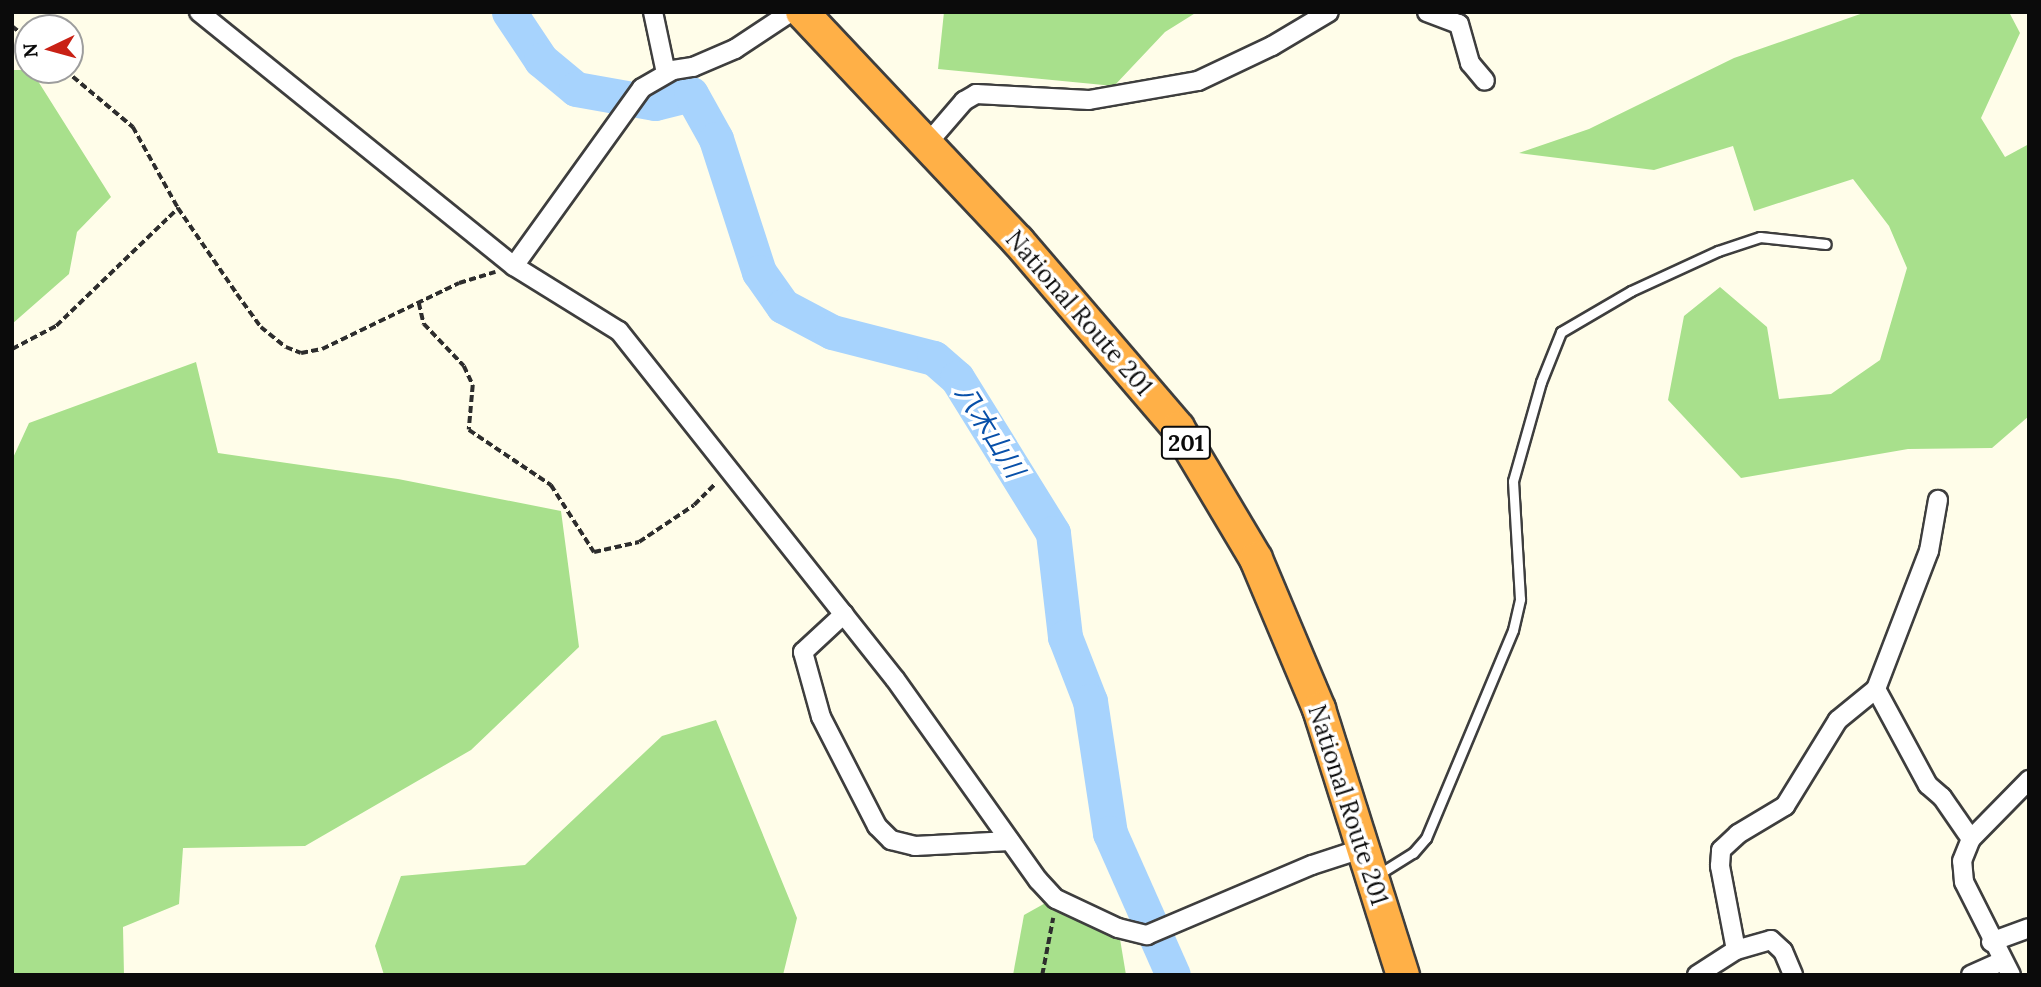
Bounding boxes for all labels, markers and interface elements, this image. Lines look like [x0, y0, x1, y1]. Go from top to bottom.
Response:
north arrow [14, 14, 84, 84]
text: N [17, 42, 43, 59]
street label: National Route 201 [1000, 225, 1158, 401]
water label: 八木山川 [949, 379, 1031, 483]
road number: 201 [1160, 424, 1212, 462]
street label: National Route 201 [1302, 701, 1394, 909]

